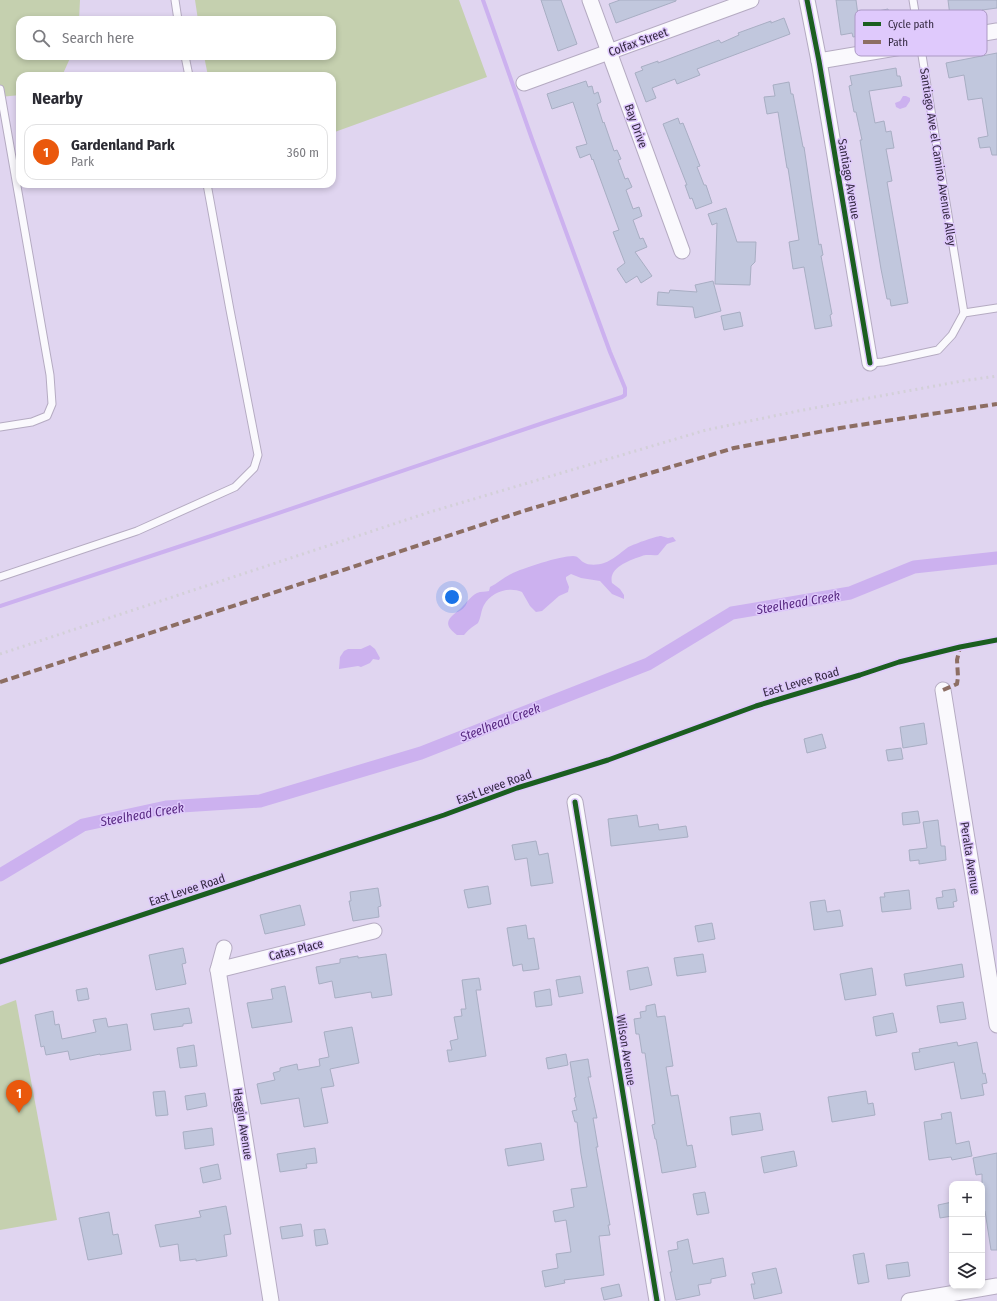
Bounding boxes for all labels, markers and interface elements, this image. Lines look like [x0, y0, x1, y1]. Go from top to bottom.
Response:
legend [855, 10, 987, 56]
search box [16, 16, 336, 60]
text: Cycle path [888, 18, 934, 31]
street label: Colfax Street [606, 25, 670, 59]
icon: search [30, 27, 52, 49]
text: Search here [62, 29, 134, 47]
text: Path [888, 36, 908, 49]
street label: Santiago Ave el Camino Avenue Alley [917, 67, 959, 248]
text: Nearby [32, 88, 83, 109]
street label: Bay Drive [622, 102, 650, 150]
text: Gardenland Park [71, 136, 175, 154]
street label: Santiago Avenue [835, 138, 863, 220]
text: 1 [43, 145, 49, 160]
text: 360 m [287, 145, 319, 160]
text: Park [71, 154, 94, 169]
your location [442, 587, 462, 607]
water label: Steelhead Creek [754, 588, 842, 617]
street label: East Levee Road [761, 664, 841, 700]
water label: Steelhead Creek [457, 700, 543, 745]
street label: East Levee Road [455, 767, 533, 807]
water label: Steelhead Creek [98, 800, 186, 829]
street label: Peralta Avenue [957, 821, 983, 895]
street label: East Levee Road [147, 871, 227, 909]
street label: Catas Place [267, 936, 325, 963]
street label: Wilson Avenue [613, 1013, 639, 1087]
pin: 1 [6, 1080, 32, 1113]
street label: Haggin Avenue [230, 1087, 256, 1161]
map controls [949, 1181, 985, 1289]
button: + [949, 1181, 985, 1217]
button: − [949, 1217, 985, 1253]
button: layers [949, 1253, 985, 1289]

